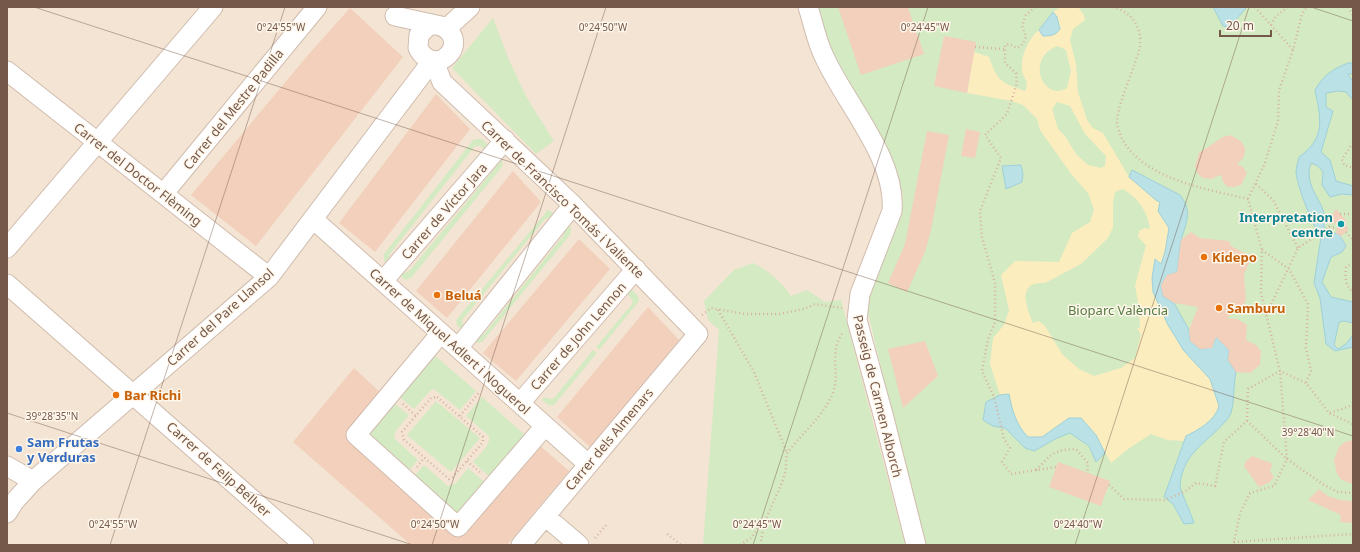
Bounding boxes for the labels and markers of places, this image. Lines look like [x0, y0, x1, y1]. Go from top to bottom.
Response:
place label: Interpretation centre [1239, 208, 1333, 241]
marker: Interpretation centre [1336, 219, 1346, 229]
place label: Kidepo [1212, 248, 1257, 266]
marker: Kidepo [1199, 252, 1209, 262]
place label: Beluá [445, 286, 482, 304]
marker: Beluá [432, 290, 442, 300]
place label: Samburu [1227, 299, 1286, 317]
marker: Samburu [1214, 303, 1224, 313]
place label: Bar Richi [124, 386, 181, 404]
marker: Bar Richi [111, 390, 121, 400]
place label: Sam Frutas y Verduras [27, 433, 99, 466]
marker: Sam Frutas y Verduras [14, 444, 24, 454]

